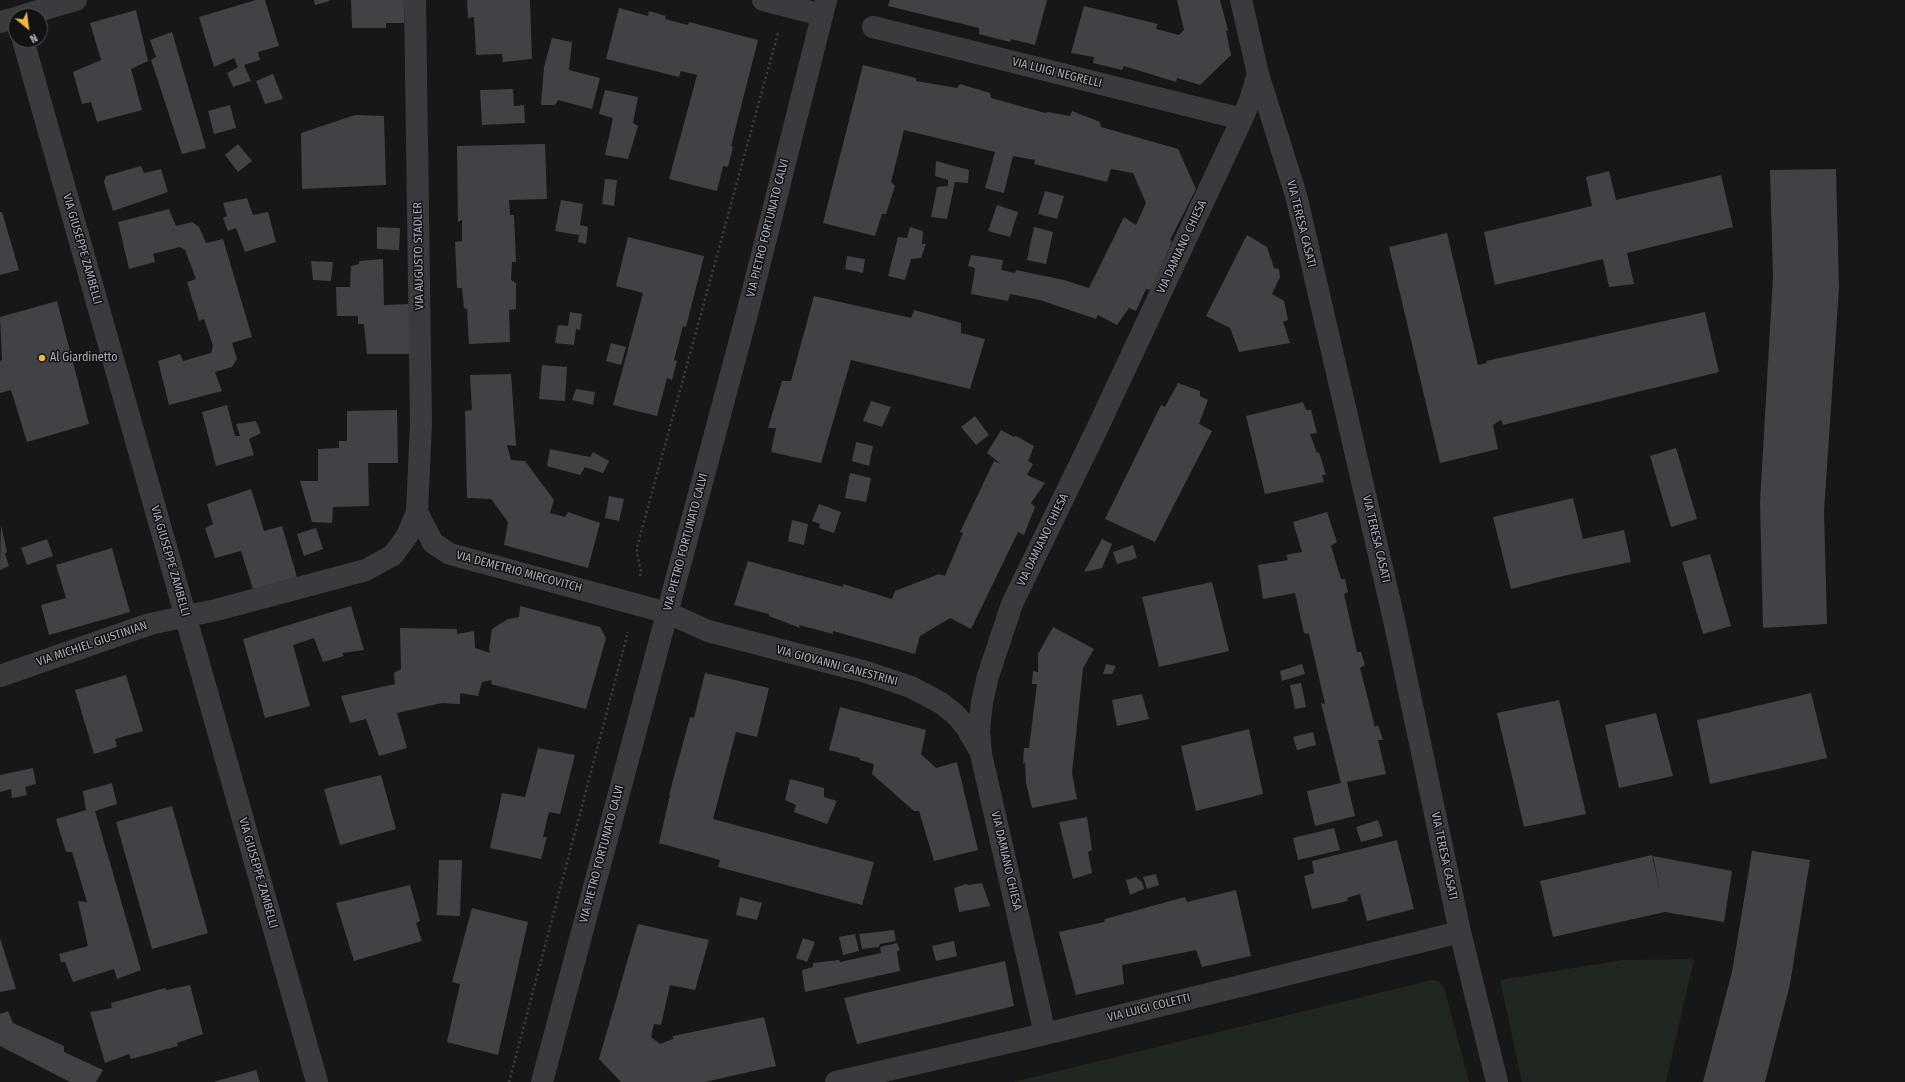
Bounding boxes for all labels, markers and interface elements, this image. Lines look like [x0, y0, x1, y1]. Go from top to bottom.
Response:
north arrow [8, 8, 48, 48]
text: N [28, 31, 40, 45]
street label: VIA LUIGI NEGRELLI [1011, 55, 1103, 91]
street label: VIA PIETRO FORTUNATO CALVI [744, 157, 792, 299]
street label: VIA TERESA CASATI [1283, 179, 1319, 269]
street label: VIA GIUSEPPE ZAMBELLI [59, 192, 105, 306]
street label: VIA DAMIANO CHIESA [1154, 198, 1210, 296]
street label: VIA AUGUSTO STADLER [411, 202, 427, 310]
place label: Al Giardinetto [50, 351, 118, 365]
marker: Al Giardinetto [37, 353, 47, 363]
street label: VIA PIETRO FORTUNATO CALVI [661, 472, 711, 612]
street label: VIA DAMIANO CHIESA [1014, 491, 1072, 589]
street label: VIA TERESA CASATI [1359, 494, 1393, 584]
street label: VIA GIUSEPPE ZAMBELLI [147, 504, 193, 618]
street label: VIA DEMETRIO MIRCOVITCH [454, 548, 584, 596]
street label: VIA MICHIEL GIUSTINIAN [35, 618, 149, 670]
street label: VIA GIOVANNI CANESTRINI [775, 643, 899, 689]
street label: VIA PIETRO FORTUNATO CALVI [577, 784, 627, 924]
street label: VIA DAMIANO CHIESA [988, 810, 1024, 912]
street label: VIA TERESA CASATI [1428, 811, 1460, 901]
street label: VIA GIUSEPPE ZAMBELLI [235, 816, 281, 930]
street label: VIA LUIGI COLETTI [1106, 991, 1192, 1025]

